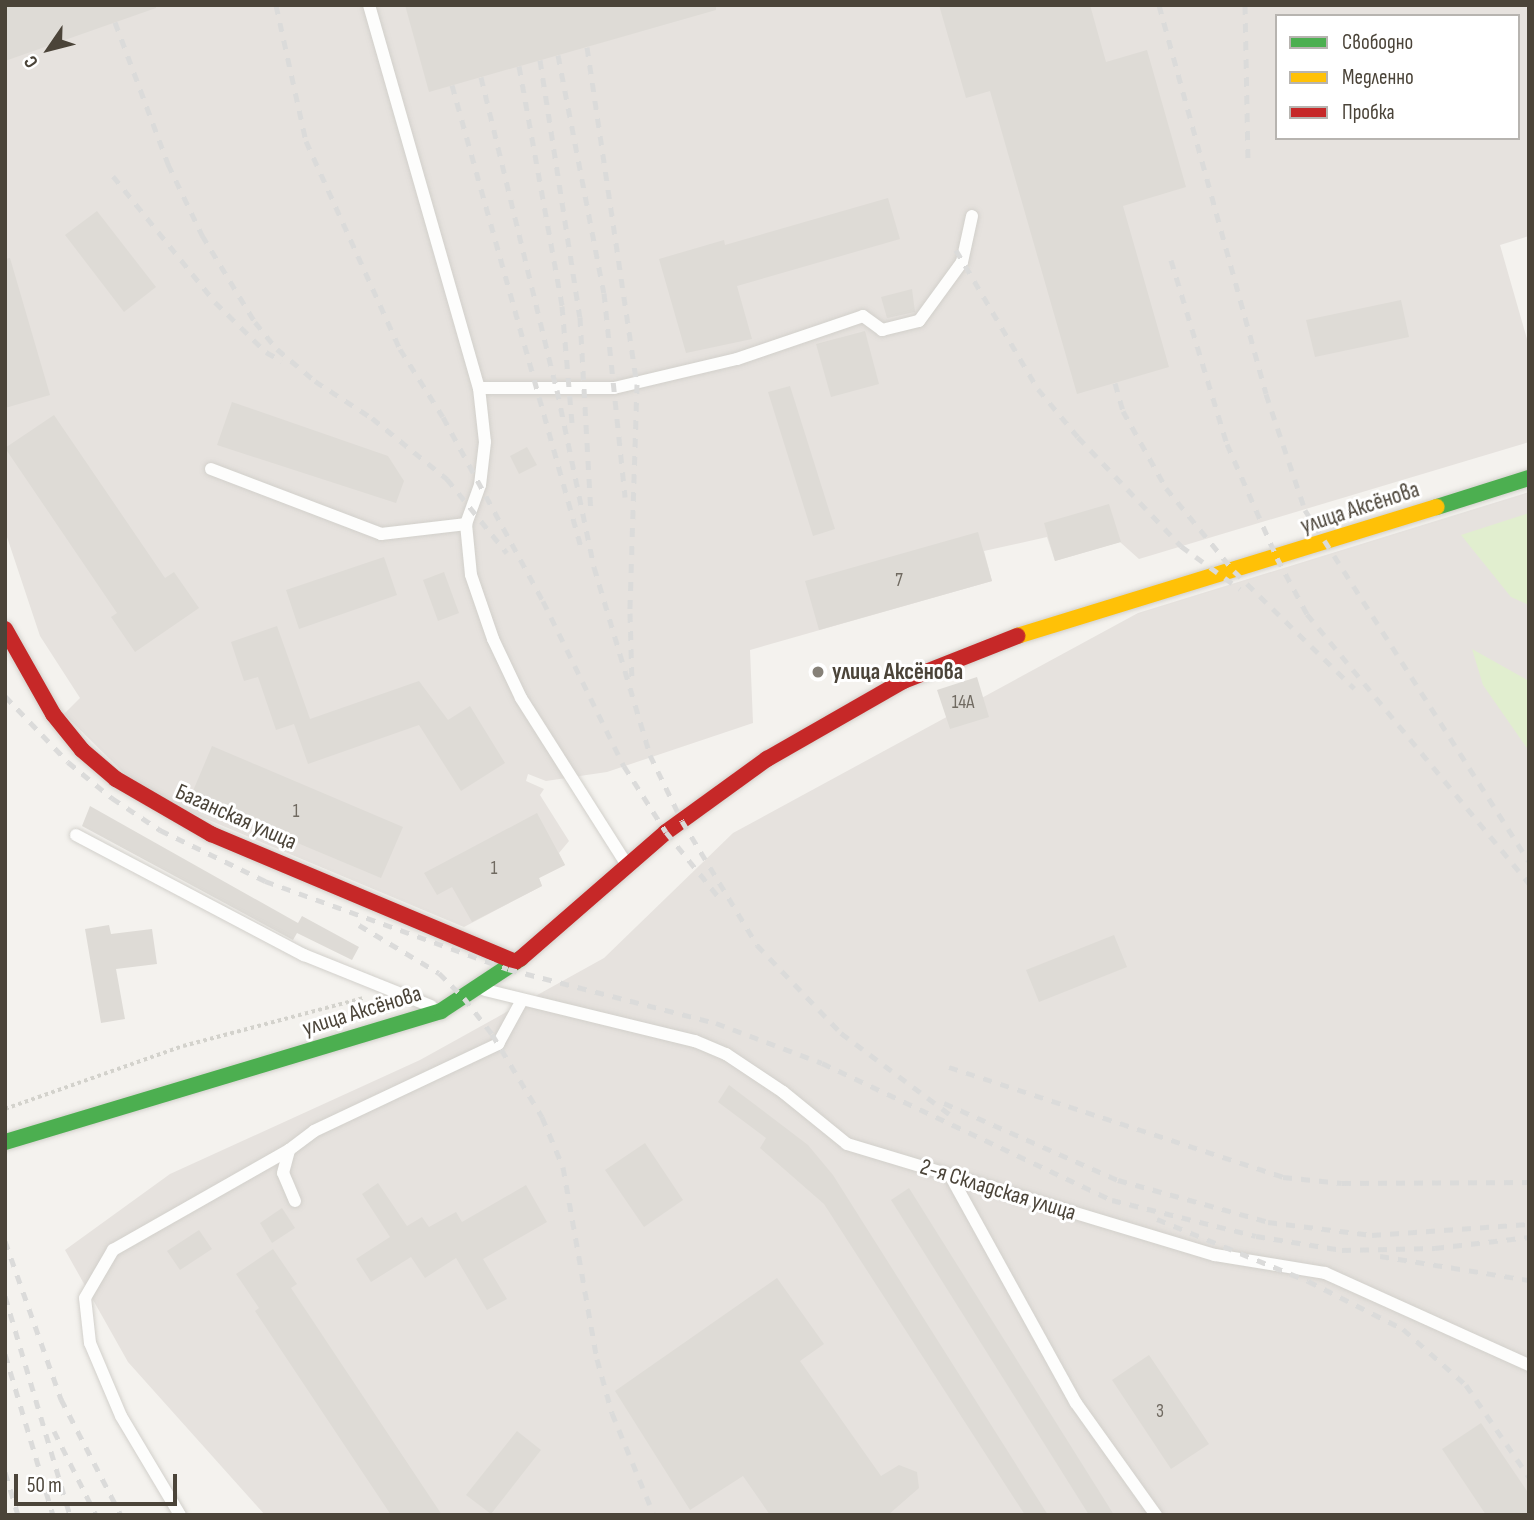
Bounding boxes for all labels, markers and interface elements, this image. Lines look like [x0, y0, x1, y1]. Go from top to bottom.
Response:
north arrow [14, 14, 84, 84]
legend [1275, 14, 1520, 140]
text: Свободно [1342, 30, 1413, 55]
text: С [19, 51, 44, 72]
text: Медленно [1342, 65, 1414, 90]
text: Пробка [1342, 100, 1395, 125]
street label: улица Аксёнова [1297, 476, 1423, 540]
house number: 7 [895, 570, 903, 592]
place label: улица Аксёнова [832, 658, 963, 686]
marker: улица Аксёнова [810, 664, 826, 680]
house number: 14А [952, 692, 974, 714]
street label: Баганская улица [171, 778, 301, 856]
house number: 1 [293, 801, 299, 823]
house number: 1 [491, 858, 497, 880]
street label: улица Аксёнова [299, 980, 425, 1042]
street label: 2-я Складская улица [917, 1153, 1079, 1227]
house number: 3 [1156, 1401, 1164, 1423]
scale bar [18, 1460, 180, 1504]
text: 50 m [27, 1473, 62, 1498]

